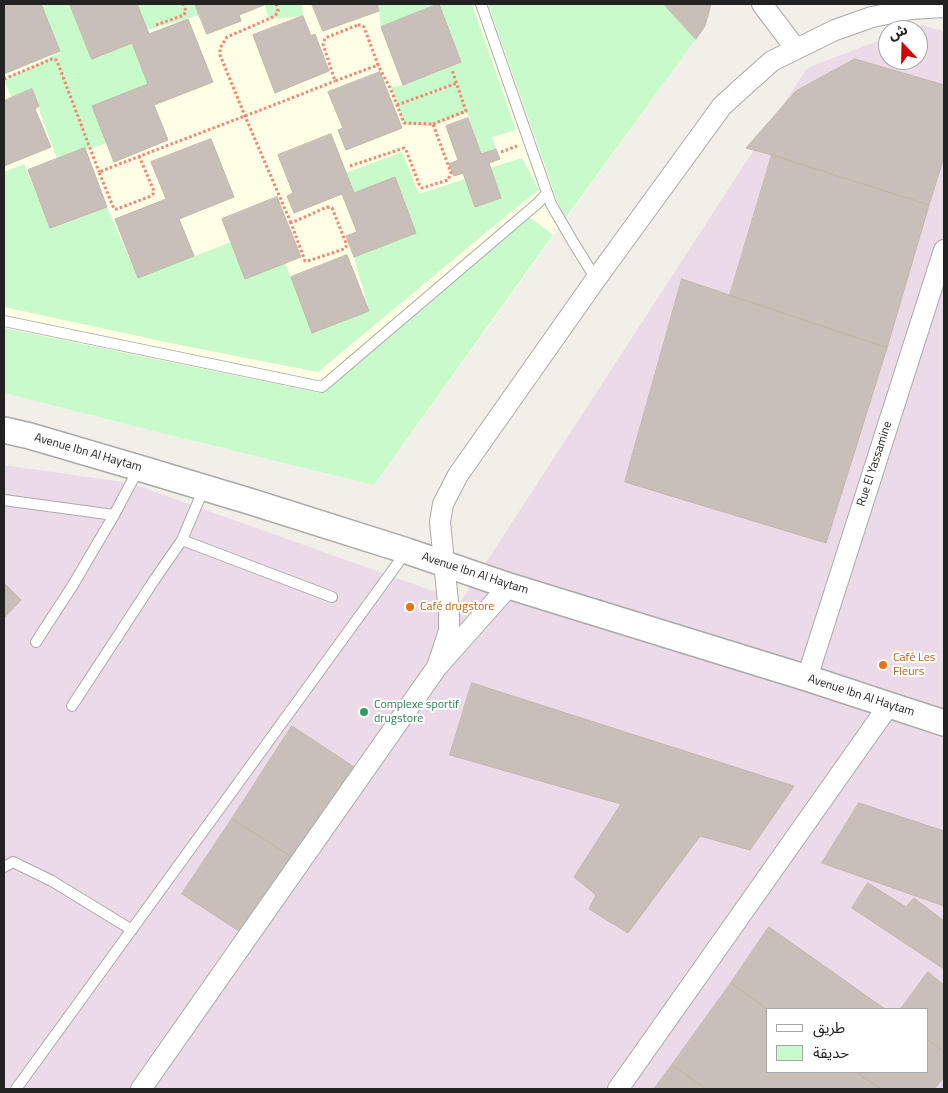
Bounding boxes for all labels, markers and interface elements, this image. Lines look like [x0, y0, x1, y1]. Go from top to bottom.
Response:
text: ش [885, 18, 911, 45]
north arrow [878, 20, 928, 70]
street label: Rue El Yassamine [854, 420, 896, 508]
street label: Avenue Ibn Al Haytam [33, 431, 143, 475]
street label: Avenue Ibn Al Haytam [420, 550, 530, 598]
place label: Café drugstore [420, 600, 494, 614]
marker: Café drugstore [404, 601, 416, 613]
place label: Café Les Fleurs [893, 651, 935, 679]
marker: Café Les Fleurs [877, 659, 889, 671]
street label: Avenue Ibn Al Haytam [806, 672, 916, 720]
place label: Complexe sportif drugstore [374, 698, 459, 726]
marker: Complexe sportif drugstore [358, 706, 370, 718]
legend [766, 1008, 928, 1073]
text: طريق [813, 1016, 845, 1039]
text: حديقة [813, 1041, 849, 1064]

